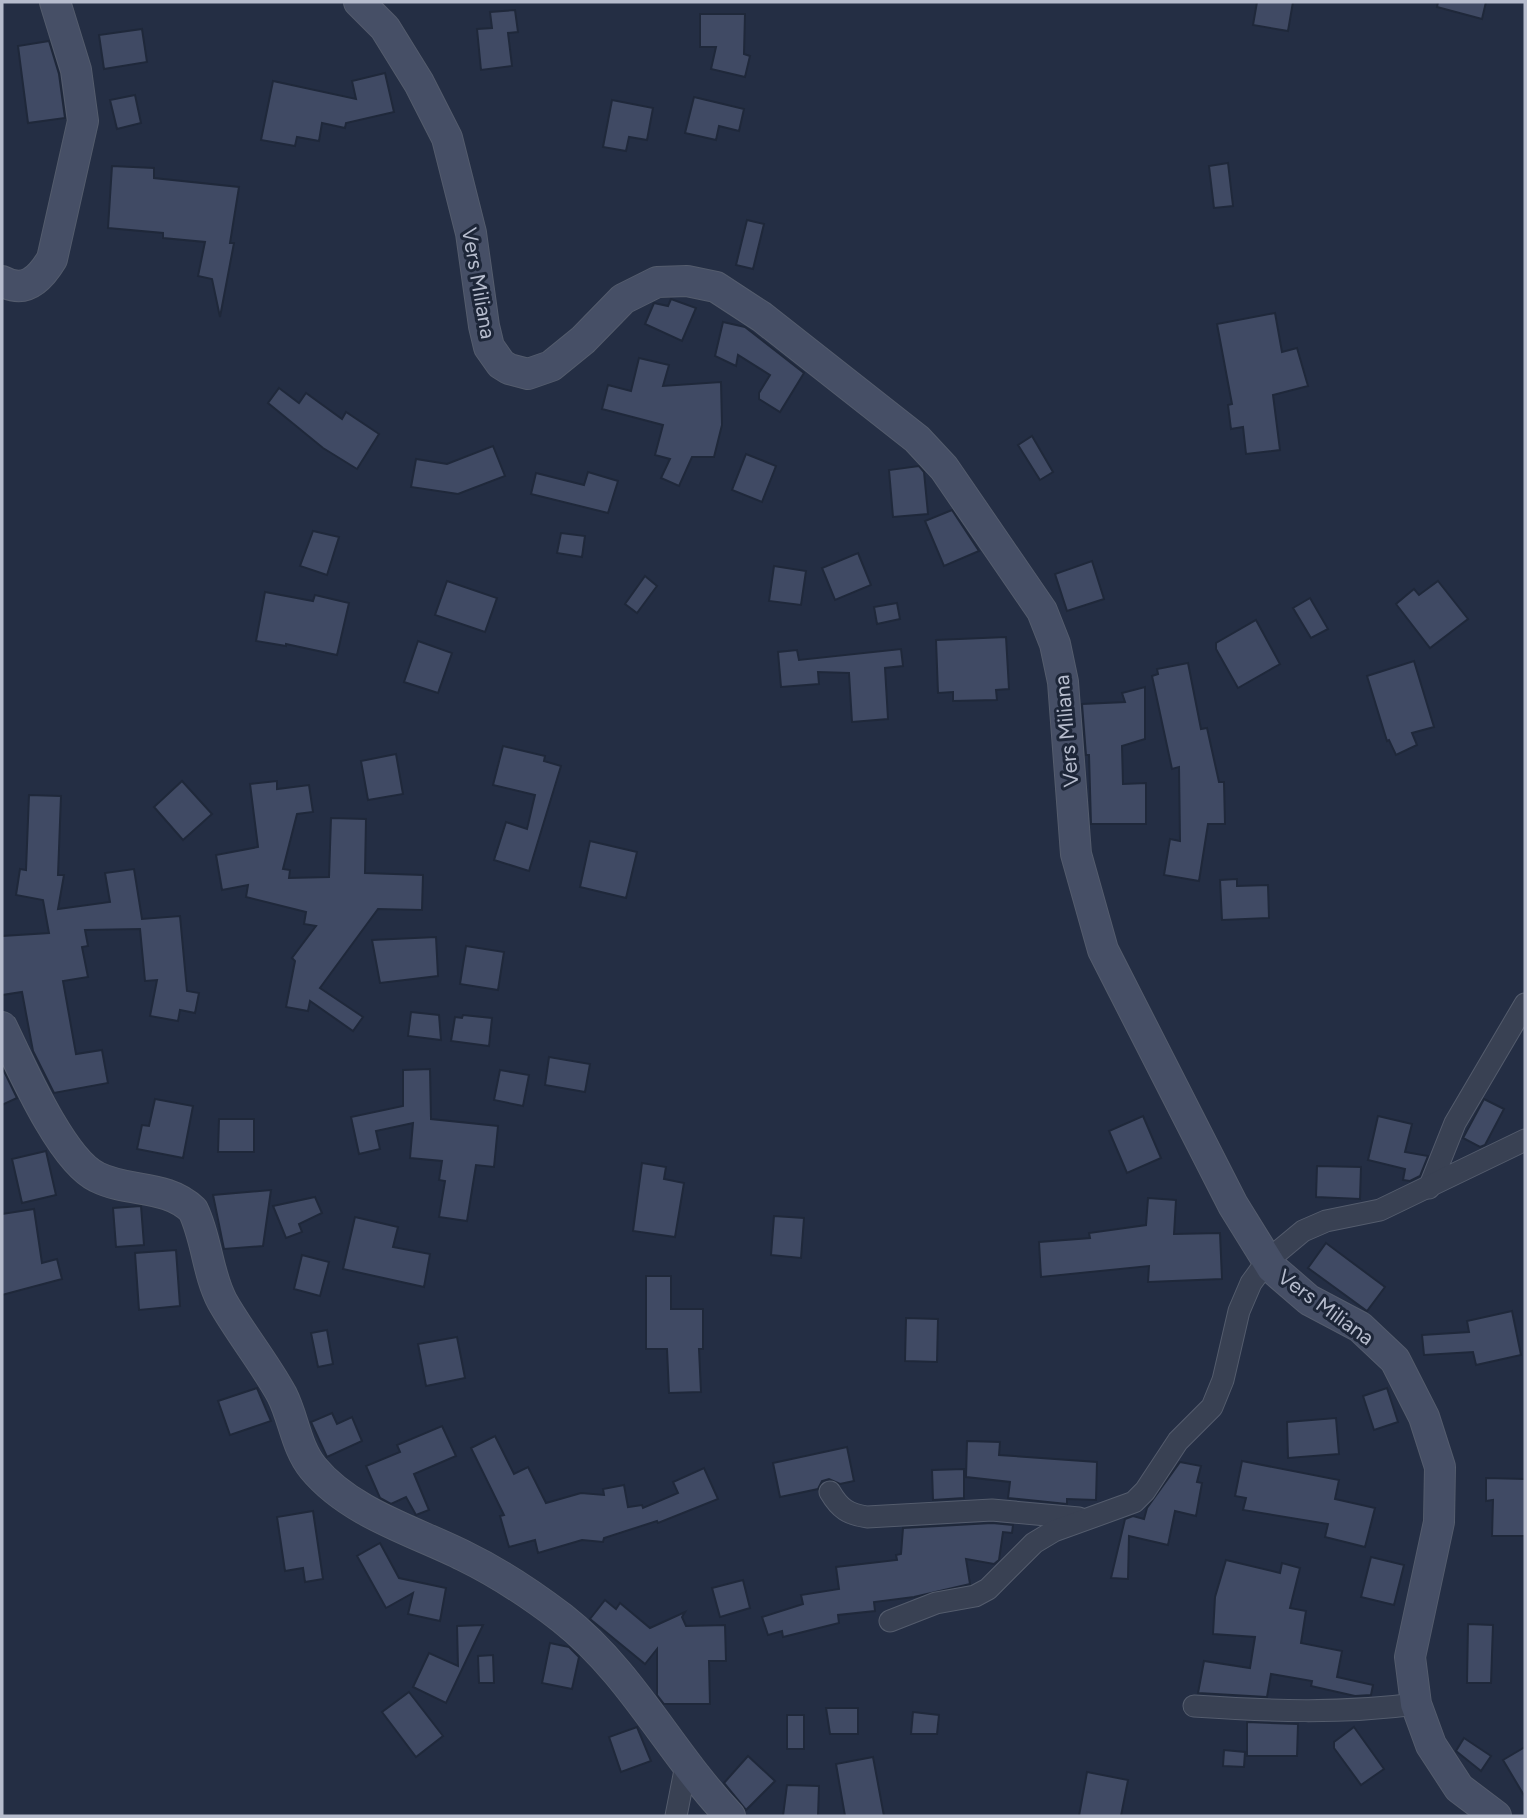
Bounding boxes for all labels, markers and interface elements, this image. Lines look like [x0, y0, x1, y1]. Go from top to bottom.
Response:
street label: Vers Miliana [457, 225, 501, 341]
street label: Vers Miliana [1049, 674, 1083, 788]
street label: Vers Miliana [1273, 1264, 1379, 1350]

